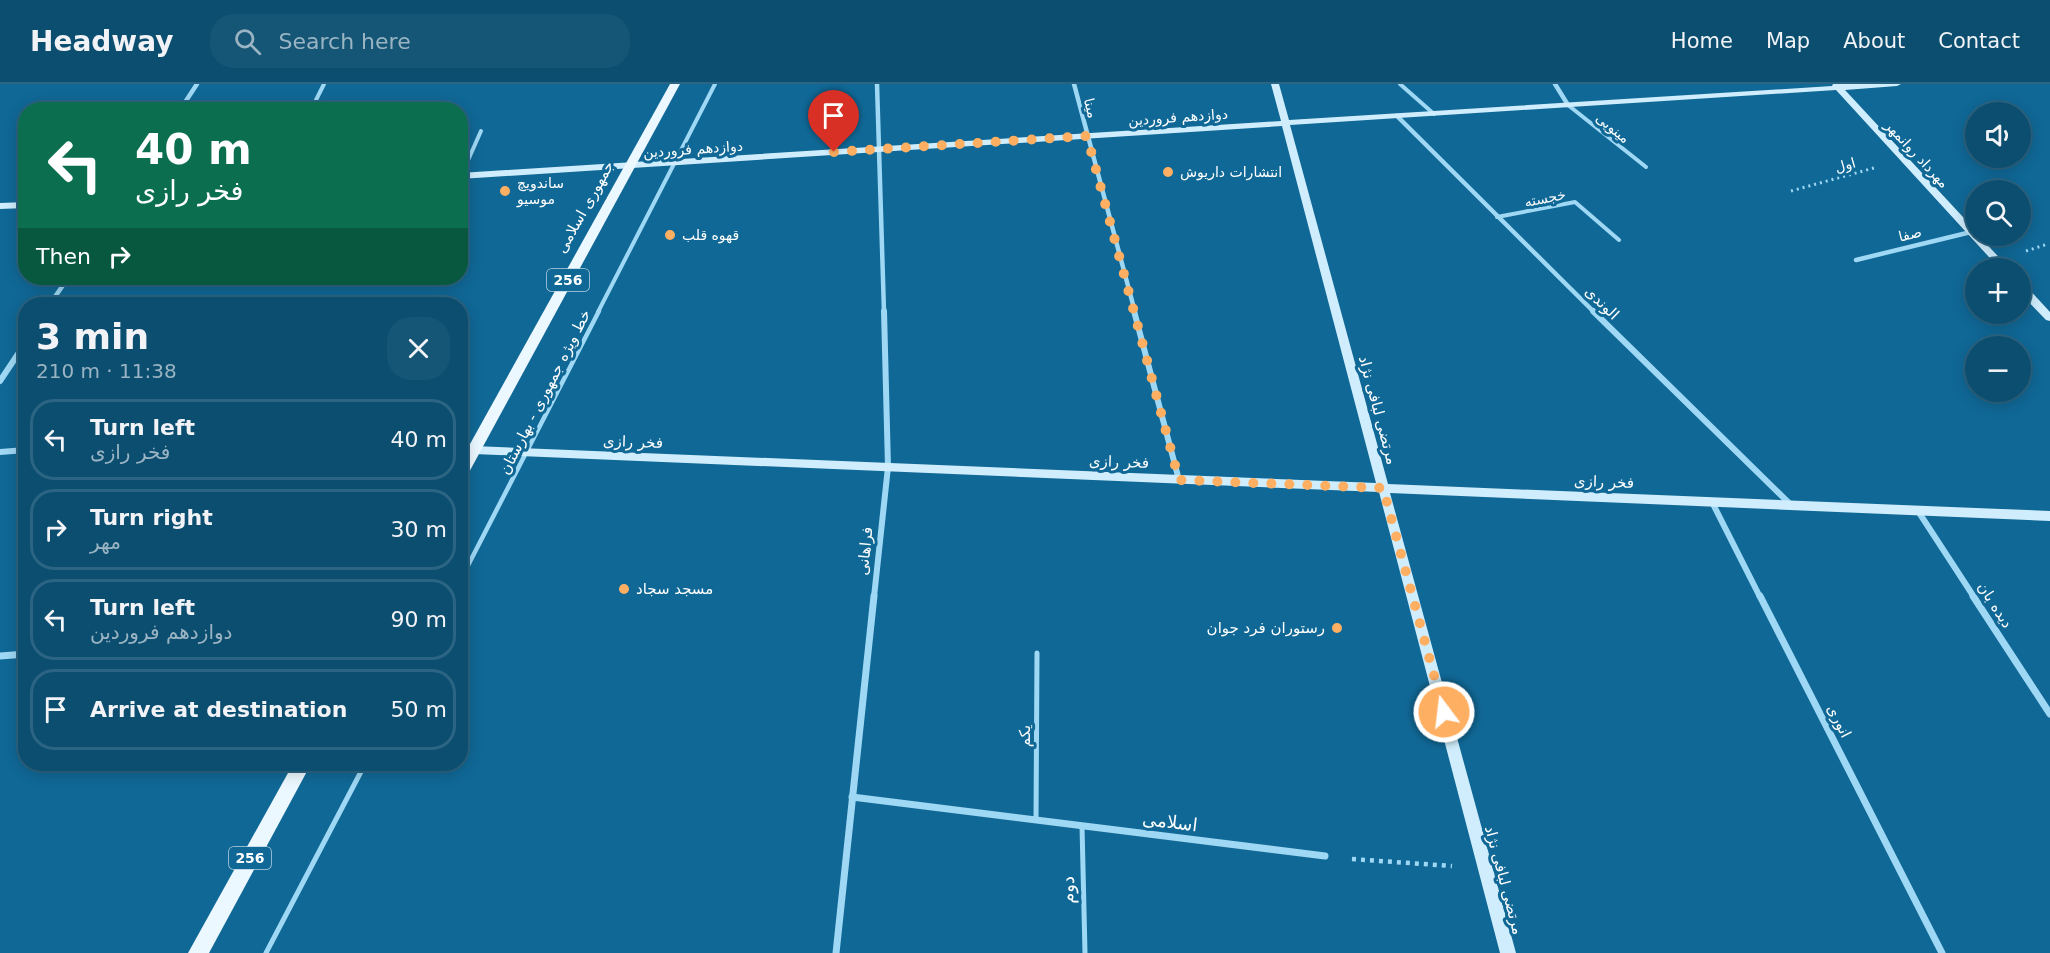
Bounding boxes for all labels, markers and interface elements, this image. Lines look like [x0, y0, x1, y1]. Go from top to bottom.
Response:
search box [210, 14, 630, 68]
text: Headway [30, 25, 174, 58]
icon: search [231, 25, 264, 58]
text: Search here [279, 29, 411, 54]
text: Home [1671, 29, 1733, 53]
text: Map [1766, 29, 1810, 53]
text: About [1843, 29, 1905, 53]
text: Contact [1938, 29, 2020, 53]
pin [808, 90, 859, 152]
street label: مینا [1081, 96, 1101, 120]
icon: arrive [817, 99, 850, 132]
map controls [1965, 102, 2031, 402]
button: sound [1965, 102, 2031, 168]
street label: دوازدهم فروردین [1128, 106, 1228, 129]
street label: مینویی [1592, 110, 1633, 147]
street label: مهرداد روانمهر [1880, 116, 1952, 192]
text: 40 m [135, 125, 252, 174]
icon: left [36, 126, 114, 204]
street label: دوازدهم فروردین [643, 138, 743, 161]
street label: اول [1833, 154, 1857, 177]
street label: جمهوری اسلامی [552, 158, 618, 256]
place label: انتشارات داریوش [1180, 164, 1282, 181]
marker: انتشارات داریوش [1161, 165, 1175, 179]
text: فخر رازی [135, 175, 244, 206]
place label: ساندویچ موسیو [516, 175, 564, 208]
button: search [1965, 180, 2031, 246]
marker: ساندویچ موسیو [498, 184, 512, 198]
street label: خجسته [1523, 186, 1567, 210]
street label: صفا [1897, 223, 1923, 245]
place label: قهوه قلب [682, 227, 739, 244]
marker: قهوه قلب [663, 228, 677, 242]
icon: right [103, 240, 136, 273]
text: Then [36, 244, 91, 269]
button: + [1965, 258, 2031, 324]
road number: 256 [547, 269, 589, 291]
street label: الوندی [1581, 283, 1623, 323]
street label: خط ویژه جمهوری - بهارستان [496, 307, 594, 477]
text: 3 min [36, 316, 149, 357]
button: close [387, 317, 450, 380]
button: − [1965, 336, 2031, 402]
street label: مرتضی لبافی نژاد [1355, 353, 1401, 467]
text: 210 m · 11:38 [36, 359, 177, 383]
text: Turn left [90, 415, 195, 440]
icon: left [39, 423, 72, 456]
text: 40 m [391, 427, 447, 452]
street label: فخر رازی [603, 432, 663, 452]
text: فخر رازی [90, 440, 170, 464]
street label: فخر رازی [1089, 452, 1149, 472]
street label: فخر رازی [1574, 472, 1634, 492]
text: Turn right [90, 505, 213, 530]
icon: right [39, 513, 72, 546]
text: 30 m [391, 517, 447, 542]
street label: فراهانی [853, 526, 877, 576]
text: مهر [90, 530, 121, 554]
street label: دیده بان [1974, 579, 2016, 631]
place label: مسجد سجاد [636, 580, 713, 598]
marker: مسجد سجاد [617, 582, 631, 596]
text: Turn left [90, 595, 195, 620]
icon: left [39, 603, 72, 636]
text: 90 m [391, 607, 447, 632]
place label: رستوران فرد جوان [1207, 619, 1325, 637]
text: دوازدهم فروردین [90, 620, 233, 644]
marker: رستوران فرد جوان [1330, 621, 1344, 635]
position arrow [1412, 680, 1476, 744]
icon: arrive [39, 693, 72, 726]
text: Arrive at destination [90, 697, 347, 722]
text: 50 m [391, 697, 447, 722]
street label: انوری [1823, 701, 1855, 741]
street label: یکم [1016, 725, 1034, 747]
street label: اسلامی [1141, 808, 1199, 835]
street label: مرتضی لبافی نژاد [1481, 823, 1527, 937]
road number: 256 [229, 847, 271, 869]
street label: دوم [1057, 876, 1079, 904]

